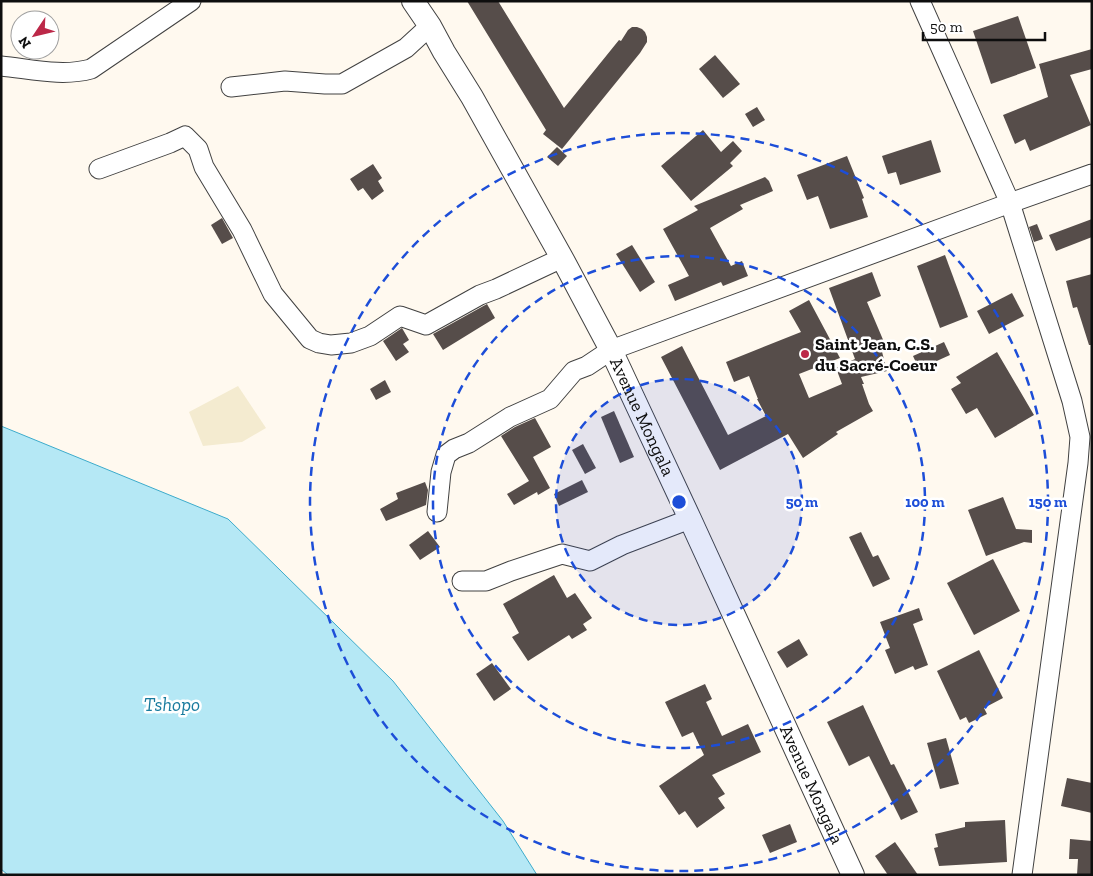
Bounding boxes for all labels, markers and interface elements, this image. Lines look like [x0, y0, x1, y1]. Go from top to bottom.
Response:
north arrow [10, 10, 60, 60]
scale bar [923, 10, 1046, 42]
text: 50 m [930, 18, 963, 36]
text: N [15, 33, 35, 51]
place label: Saint Jean, C.S. du Sacré-Coeur [815, 333, 937, 376]
marker: Saint Jean, C.S. du Sacré-Coeur [799, 348, 811, 360]
street label: Avenue Mongala [605, 354, 679, 480]
centre of rings [670, 493, 688, 511]
text: 50 m [786, 493, 818, 511]
text: 100 m [905, 493, 945, 511]
text: 150 m [1029, 493, 1067, 511]
water label: Tshopo [144, 693, 200, 716]
street label: Avenue Mongala [775, 722, 848, 848]

